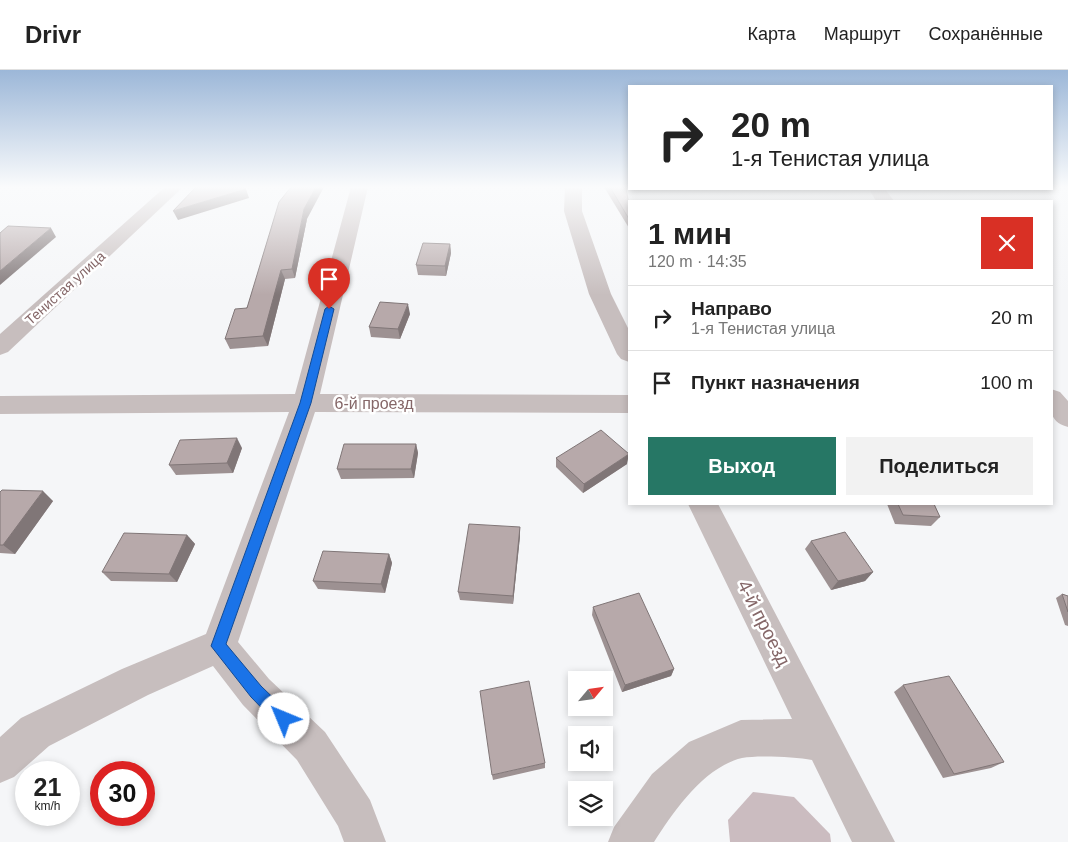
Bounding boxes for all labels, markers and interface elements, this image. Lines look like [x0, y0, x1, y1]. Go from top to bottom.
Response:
text: Drivr [25, 21, 81, 48]
text: Карта [748, 24, 796, 44]
text: Маршрут [824, 24, 900, 44]
text: Сохранённые [928, 24, 1043, 44]
icon: right [648, 105, 713, 170]
text: 20 m [731, 105, 811, 144]
text: 1-я Тенистая улица [731, 146, 929, 171]
text: 1 мин [648, 217, 732, 250]
button: close [981, 217, 1033, 269]
street label: Тенистая улица [22, 248, 108, 328]
text: 120 m · 14:35 [648, 253, 747, 270]
pin [308, 258, 350, 309]
icon: arrive [315, 265, 343, 293]
text: Направо [691, 298, 772, 319]
icon: right [648, 304, 676, 332]
text: 20 m [991, 307, 1033, 328]
text: 1-я Тенистая улица [691, 320, 835, 337]
icon: arrive [648, 369, 676, 397]
text: Пункт назначения [691, 372, 860, 393]
text: 100 m [980, 372, 1033, 393]
street label: 6-й проезд [335, 395, 414, 412]
button: Выход [648, 437, 836, 495]
button: Поделиться [846, 437, 1033, 495]
street label: 4-й проезд [733, 576, 795, 670]
north arrow [568, 671, 612, 716]
map controls [568, 671, 613, 826]
position arrow [257, 692, 309, 744]
button: sound [568, 726, 613, 771]
speed limit sign: 30 [90, 761, 155, 826]
text: 21 [34, 773, 61, 801]
button: layers [568, 781, 613, 826]
text: km/h [34, 799, 61, 813]

